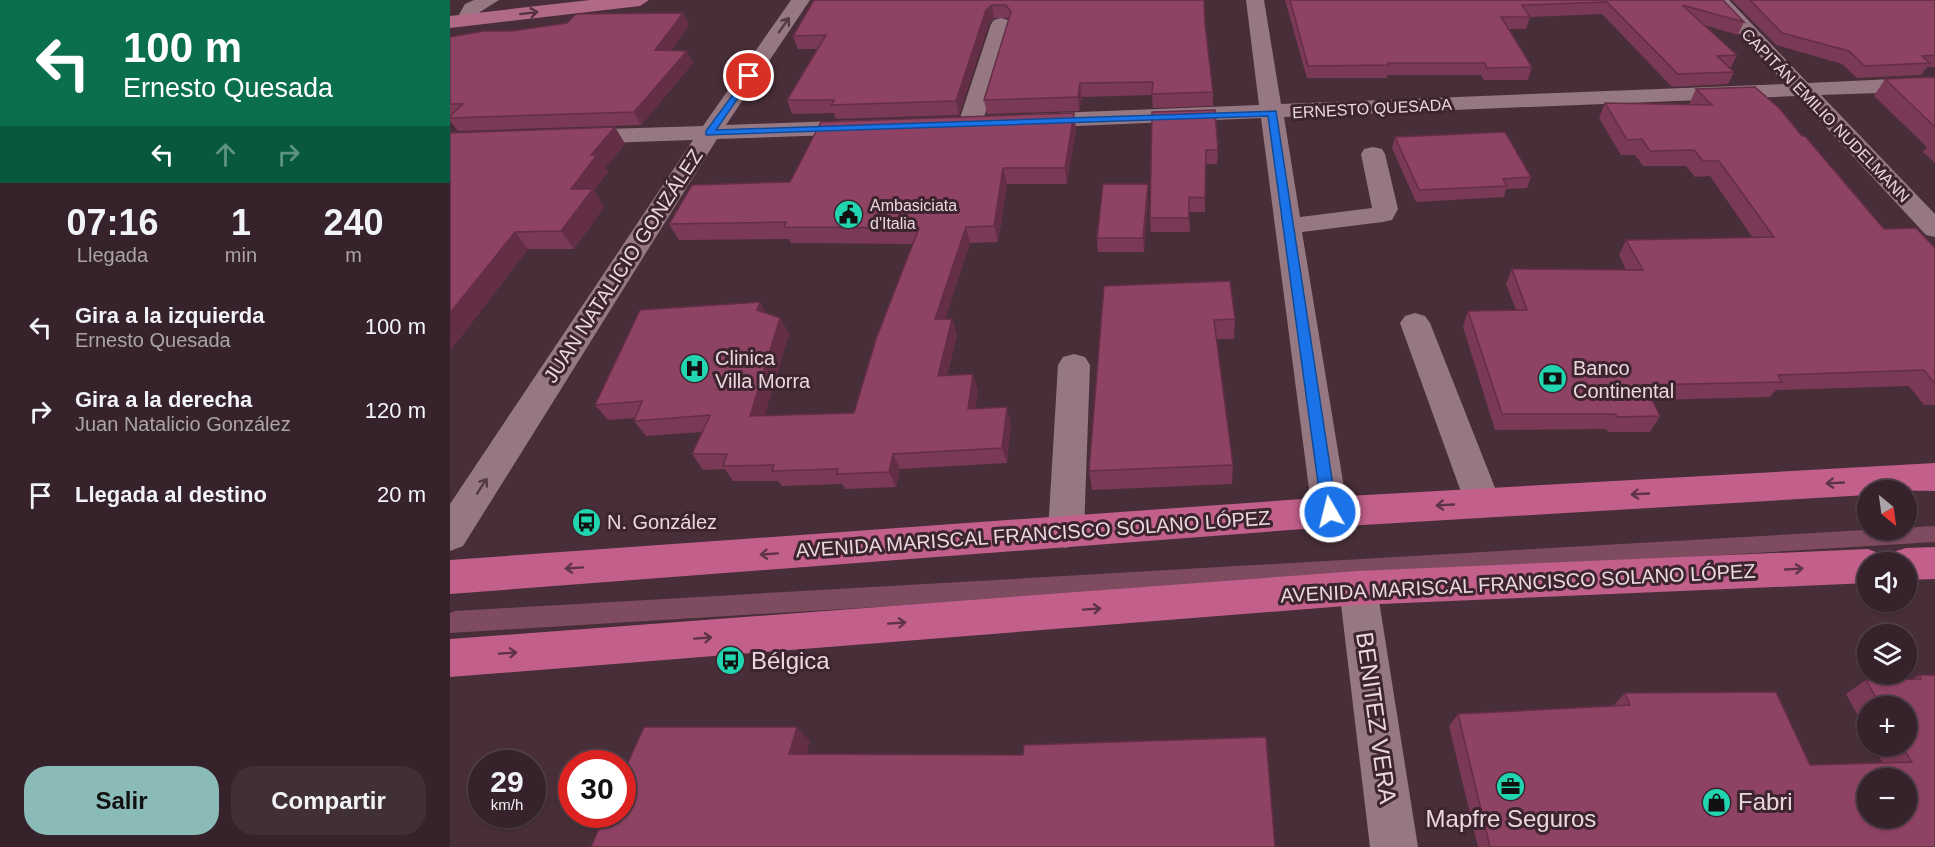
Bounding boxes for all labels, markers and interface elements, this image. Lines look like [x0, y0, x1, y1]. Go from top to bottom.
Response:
one-way arrow [519, 7, 538, 18]
one-way arrow [778, 17, 790, 33]
icon: left [24, 24, 102, 102]
text: 100 m [123, 24, 242, 71]
street label: CAPITÁN EMILIO NUDELMANN [1738, 25, 1914, 205]
pin [723, 50, 774, 101]
icon: arrive [732, 59, 765, 92]
text: Ernesto Quesada [123, 73, 333, 103]
street label: ERNESTO QUESADA [1292, 96, 1453, 121]
icon: left [146, 138, 179, 171]
icon: ahead [209, 138, 242, 171]
icon: right [272, 138, 305, 171]
street label: JUAN NATALICIO GONZÁLEZ [539, 145, 707, 387]
place label: Ambasiciata d'Italia [870, 197, 957, 232]
public building icon: Ambasiciata d'Italia [833, 198, 865, 230]
text: 07:16 [66, 202, 158, 243]
text: 1 [231, 202, 251, 243]
text: 240 [323, 202, 384, 243]
text: Llegada [77, 244, 148, 266]
text: min [225, 244, 257, 266]
text: m [345, 244, 362, 266]
text: Gira a la izquierda [75, 303, 265, 328]
icon: left [24, 311, 57, 344]
text: 100 m [365, 314, 426, 339]
text: Ernesto Quesada [75, 329, 231, 351]
place label: Clinica Villa Morra [715, 347, 811, 392]
hospital icon: Clinica Villa Morra [678, 353, 710, 385]
place label: Banco Continental [1573, 357, 1674, 402]
bank icon: Banco Continental [1536, 363, 1568, 395]
text: Gira a la derecha [75, 387, 252, 412]
icon: right [24, 395, 57, 428]
text: 120 m [365, 398, 426, 423]
text: Juan Natalicio González [75, 413, 291, 435]
one-way arrow [1825, 477, 1845, 488]
one-way arrow [476, 478, 488, 495]
icon: arrive [24, 479, 57, 512]
position arrow [1298, 480, 1362, 544]
north arrow [1857, 480, 1917, 540]
map controls [1857, 480, 1917, 828]
text: Llegada al destino [75, 482, 267, 507]
text: 20 m [377, 482, 426, 507]
one-way arrow [1630, 488, 1650, 499]
one-way arrow [1436, 499, 1456, 510]
bus stop icon: N. González [570, 506, 602, 538]
street label: AVENIDA MARISCAL FRANCISCO SOLANO LÓPEZ [795, 506, 1271, 562]
place label: N. González [607, 511, 717, 533]
one-way arrow [759, 548, 779, 559]
button: sound [1857, 552, 1917, 612]
street label: AVENIDA MARISCAL FRANCISCO SOLANO LÓPEZ [1280, 560, 1756, 606]
one-way arrow [565, 563, 585, 574]
one-way arrow [1783, 564, 1803, 575]
one-way arrow [1081, 603, 1101, 614]
one-way arrow [887, 618, 907, 629]
button: layers [1857, 624, 1917, 684]
street label: BENITEZ VERA [1351, 630, 1402, 806]
one-way arrow [692, 632, 712, 643]
bus stop icon: Bélgica [714, 645, 746, 677]
one-way arrow [498, 647, 518, 658]
place label: Bélgica [751, 647, 830, 674]
button: + [1857, 696, 1917, 756]
speed limit sign: 30 [558, 750, 636, 828]
text: 29 [490, 765, 524, 798]
button: Salir [24, 766, 219, 835]
button: Compartir [231, 766, 426, 835]
button: − [1857, 768, 1917, 828]
office icon: Mapfre Seguros [1495, 770, 1527, 802]
shop icon: Fabri [1701, 786, 1733, 818]
place label: Fabri [1738, 788, 1793, 815]
text: km/h [491, 796, 523, 813]
place label: Mapfre Seguros [1426, 805, 1596, 832]

